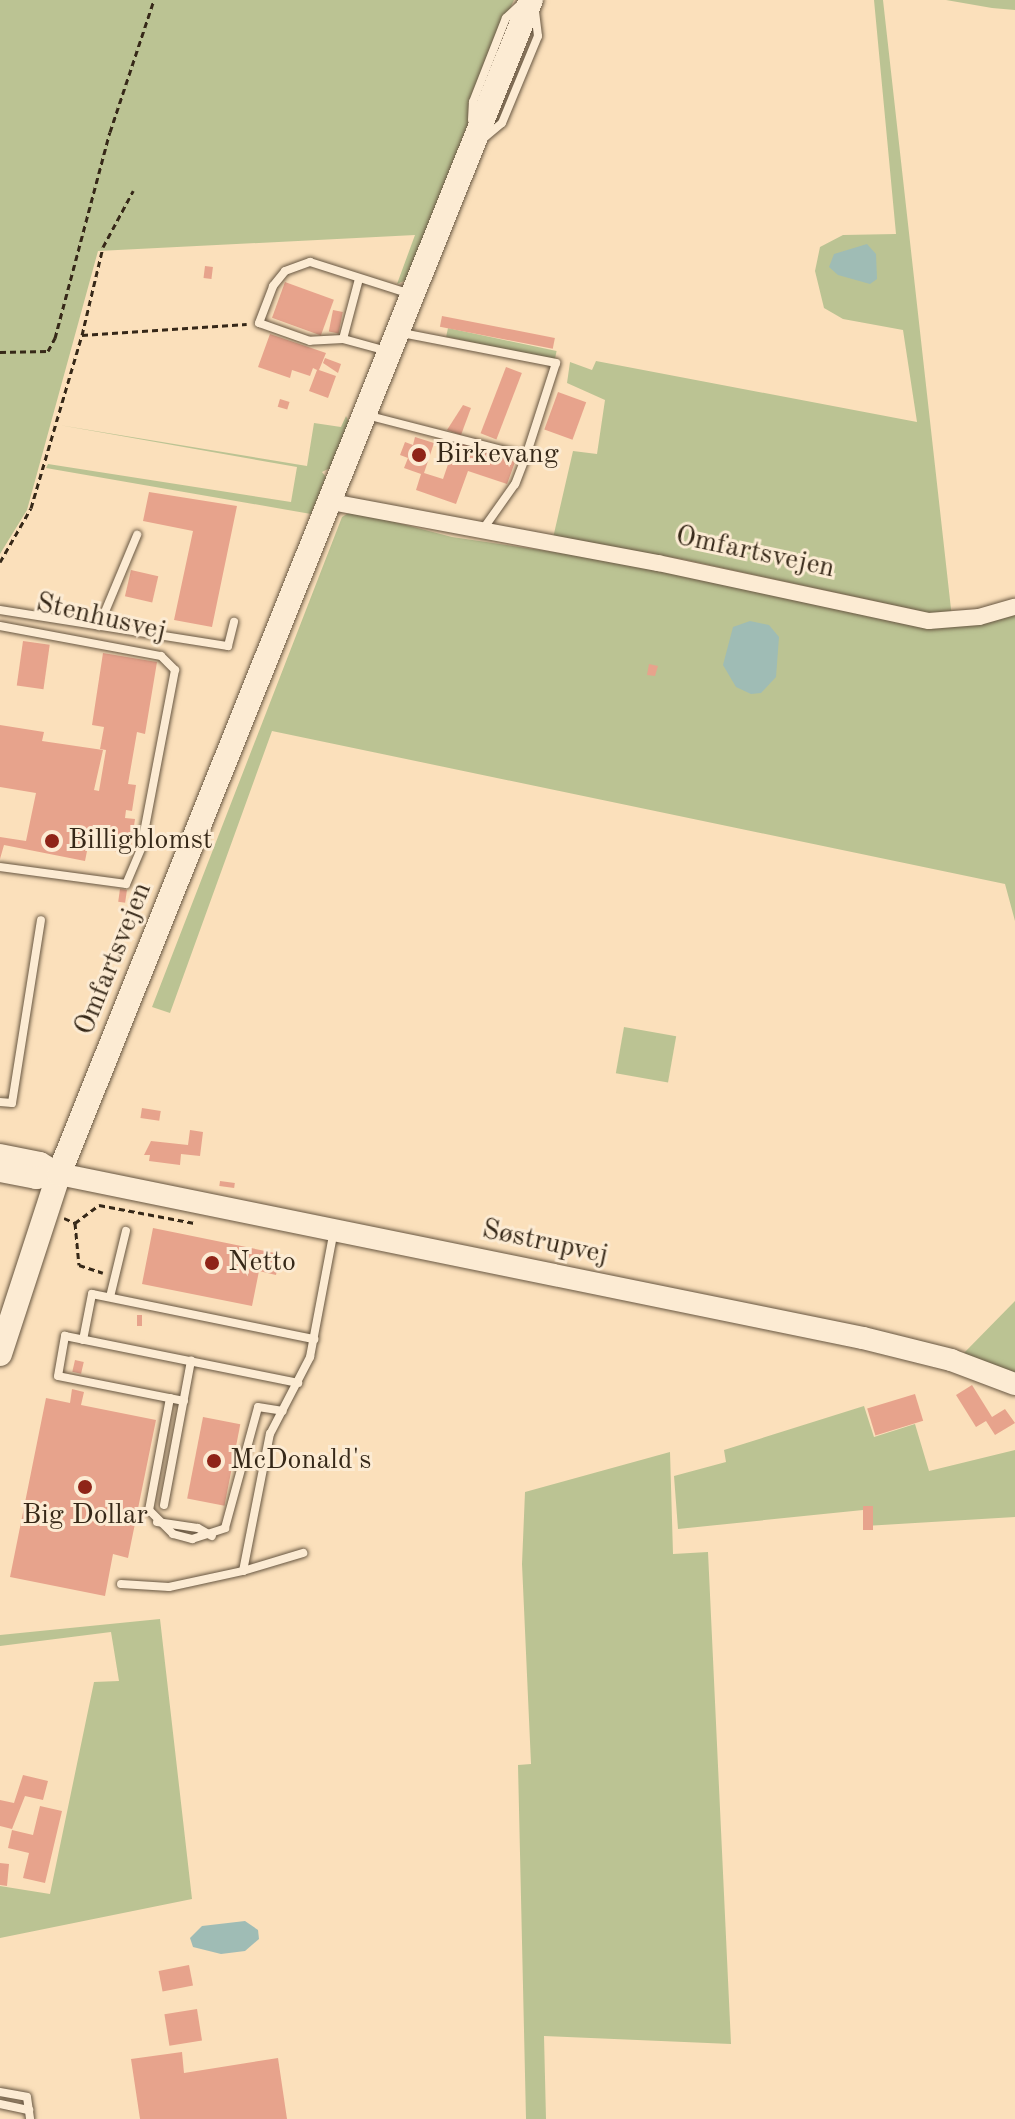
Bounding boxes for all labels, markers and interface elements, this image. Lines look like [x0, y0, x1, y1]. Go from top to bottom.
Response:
place label: Birkevang [435, 438, 559, 472]
marker: Birkevang [410, 446, 428, 464]
street label: Omfartsvejen [672, 520, 838, 586]
street label: Stenhusvej [33, 587, 169, 649]
place label: Billigblomst [68, 824, 213, 858]
marker: Billigblomst [43, 832, 61, 850]
street label: Omfartsvejen [68, 878, 160, 1040]
street label: Søstrupvej [479, 1213, 611, 1273]
place label: Netto [228, 1246, 296, 1280]
marker: Netto [203, 1254, 221, 1272]
place label: McDonald's [230, 1444, 371, 1478]
marker: McDonald's [205, 1452, 223, 1470]
marker: Big Dollar [76, 1478, 94, 1496]
place label: Big Dollar [22, 1499, 148, 1533]

